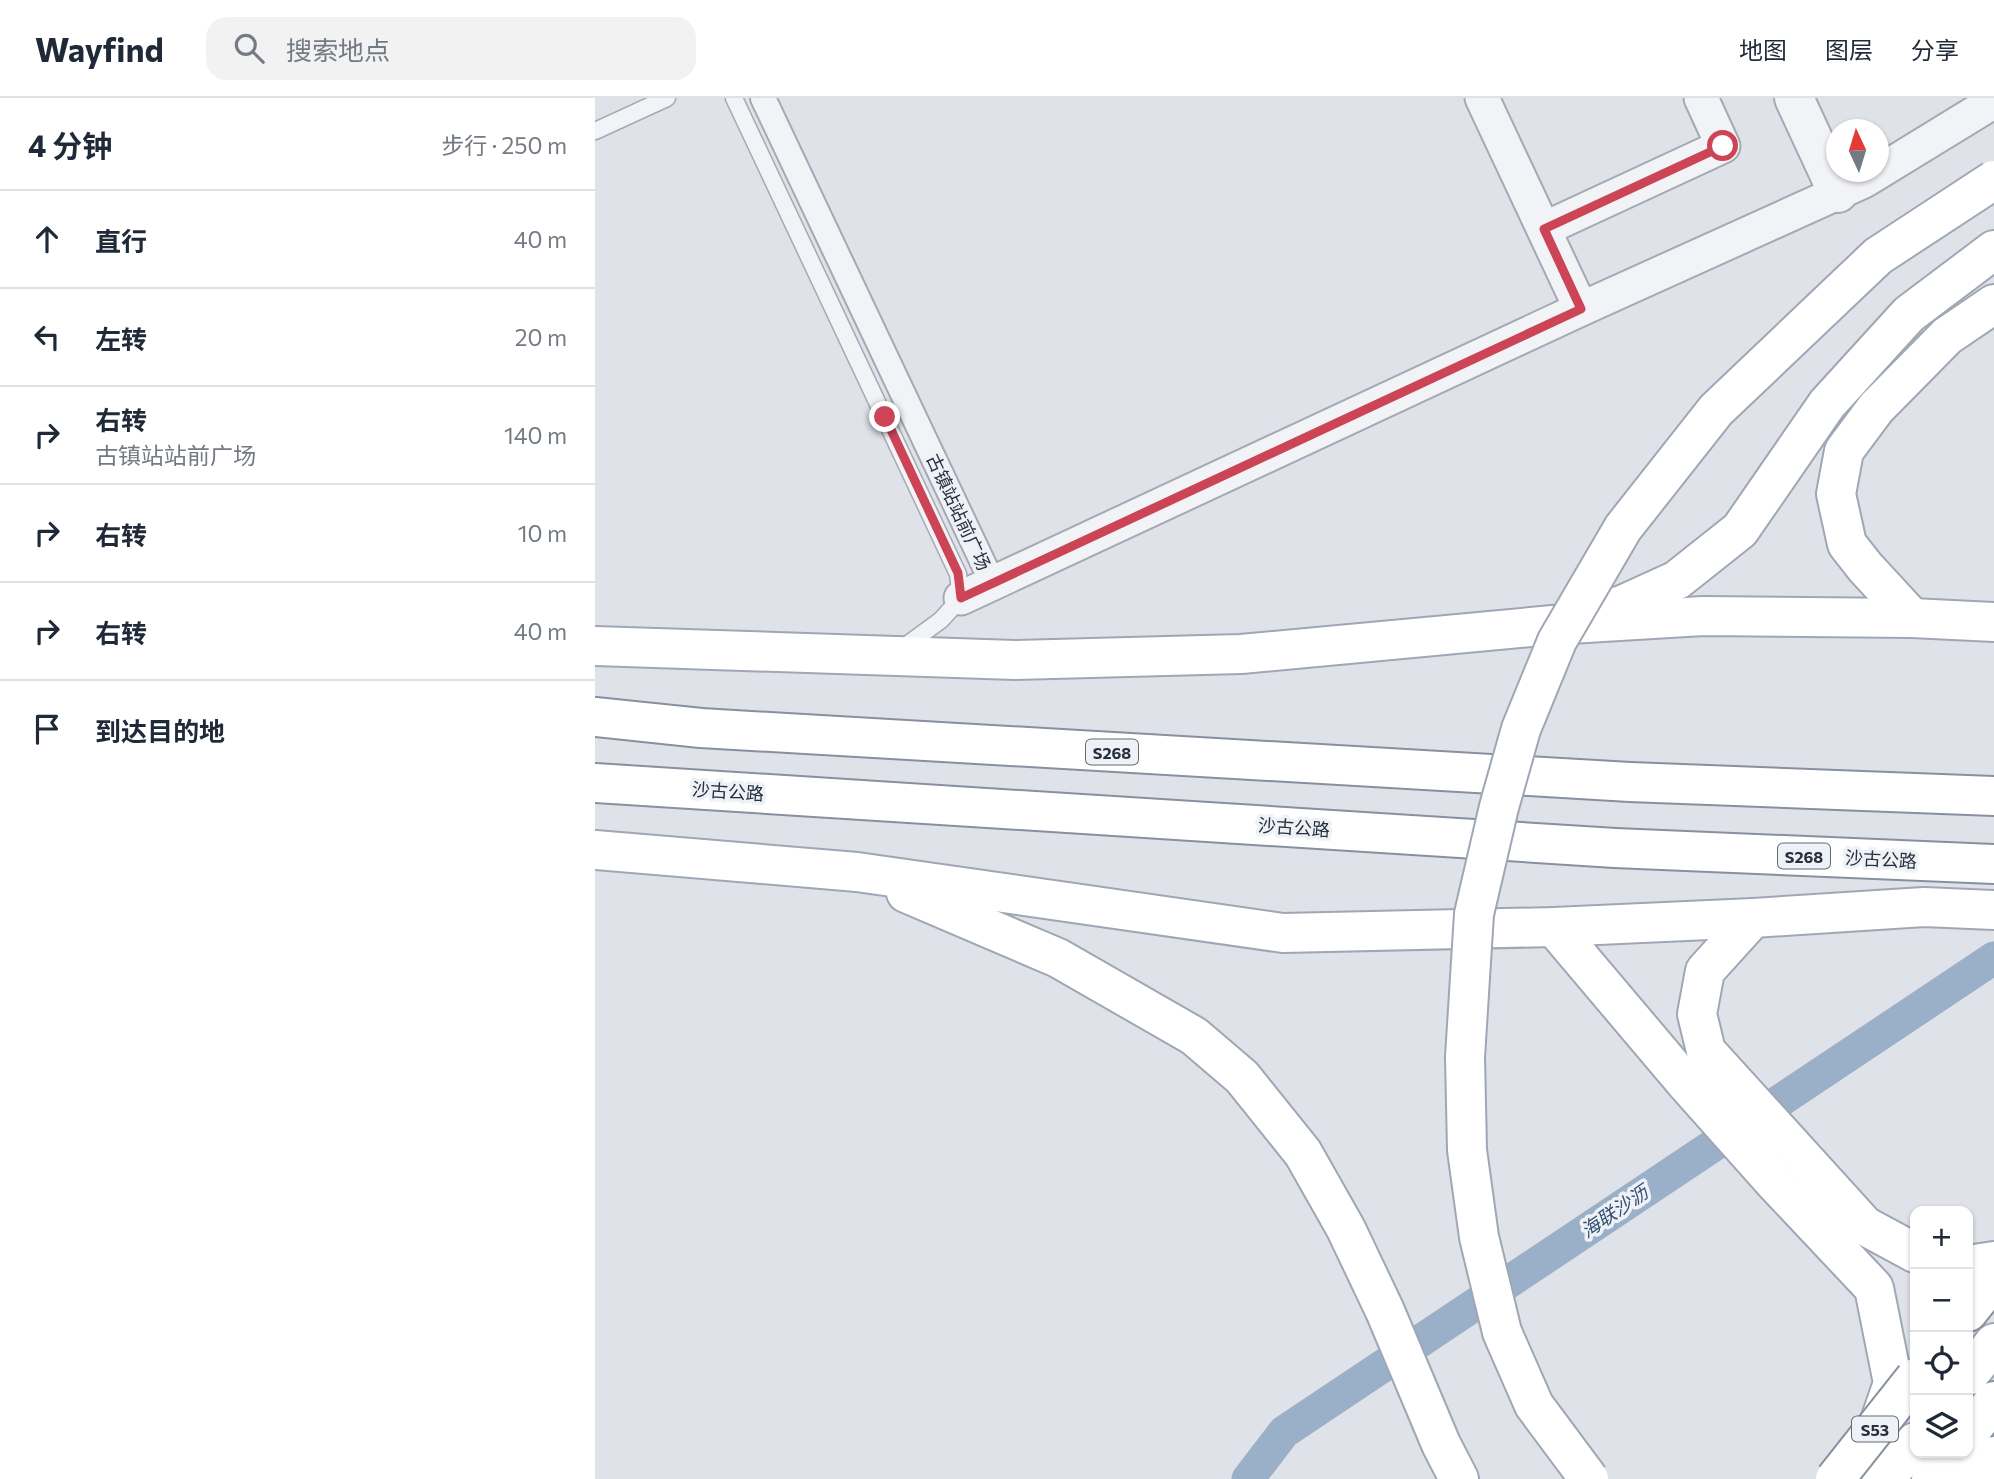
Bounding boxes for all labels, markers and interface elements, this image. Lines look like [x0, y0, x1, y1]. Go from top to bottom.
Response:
search box [206, 17, 696, 80]
text: Wayfind [35, 28, 164, 69]
icon: search [230, 29, 268, 67]
text: 搜索地点 [286, 34, 390, 65]
text: 地图 [1739, 35, 1787, 64]
text: 图层 [1825, 35, 1873, 64]
text: 分享 [1911, 35, 1959, 64]
north arrow [1826, 119, 1889, 182]
text: 4 分钟 [28, 126, 112, 163]
route start [1707, 130, 1738, 161]
text: 步行 · 250 m [441, 131, 567, 159]
icon: ahead [28, 220, 66, 258]
text: 直行 [95, 225, 147, 256]
text: 40 m [514, 225, 567, 253]
icon: left [28, 318, 66, 356]
text: 左转 [95, 323, 147, 354]
text: 20 m [515, 323, 567, 351]
route end [869, 401, 900, 432]
text: 右转 [95, 404, 147, 435]
icon: right [28, 416, 66, 454]
text: 140 m [504, 421, 567, 449]
text: 古镇站站前广场 [95, 441, 256, 469]
street label: 古镇站站前广场 [922, 450, 996, 574]
icon: right [28, 514, 66, 552]
text: 右转 [95, 519, 147, 550]
text: 10 m [518, 519, 567, 547]
icon: right [28, 612, 66, 650]
text: 右转 [95, 617, 147, 648]
text: 40 m [514, 617, 567, 645]
icon: arrive [28, 710, 66, 748]
text: 到达目的地 [95, 715, 225, 746]
road number: S268 [1086, 740, 1138, 764]
street label: 沙古公路 [691, 778, 765, 804]
street label: 沙古公路 [1257, 814, 1331, 840]
road number: S268 [1778, 844, 1830, 869]
street label: 沙古公路 [1844, 846, 1918, 872]
water label: 海联沙沥 [1576, 1179, 1654, 1242]
map controls [1910, 1206, 1973, 1458]
button: + [1910, 1206, 1973, 1269]
button: − [1910, 1269, 1973, 1332]
button: locate [1910, 1332, 1973, 1395]
button: layers [1910, 1395, 1973, 1458]
road number: S53 [1852, 1416, 1898, 1442]

